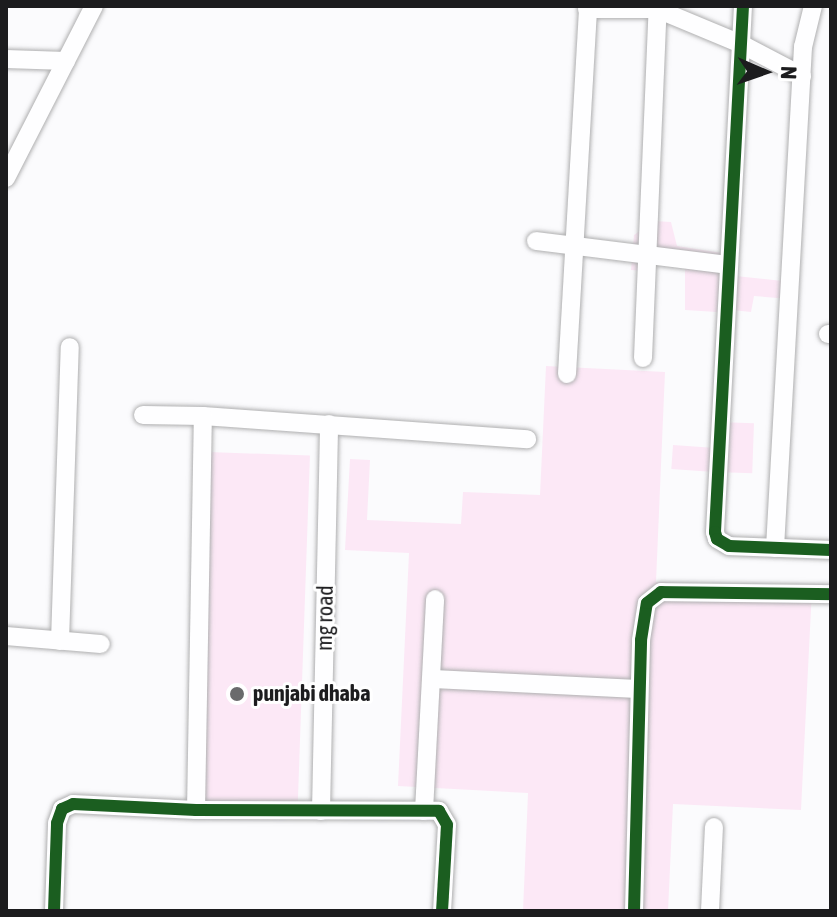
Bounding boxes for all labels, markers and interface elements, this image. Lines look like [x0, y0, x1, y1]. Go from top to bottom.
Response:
north arrow [725, 32, 805, 112]
text: N [776, 66, 802, 80]
street label: mg road [311, 585, 339, 651]
place label: punjabi dhaba [253, 681, 371, 707]
marker: punjabi dhaba [228, 685, 246, 703]

